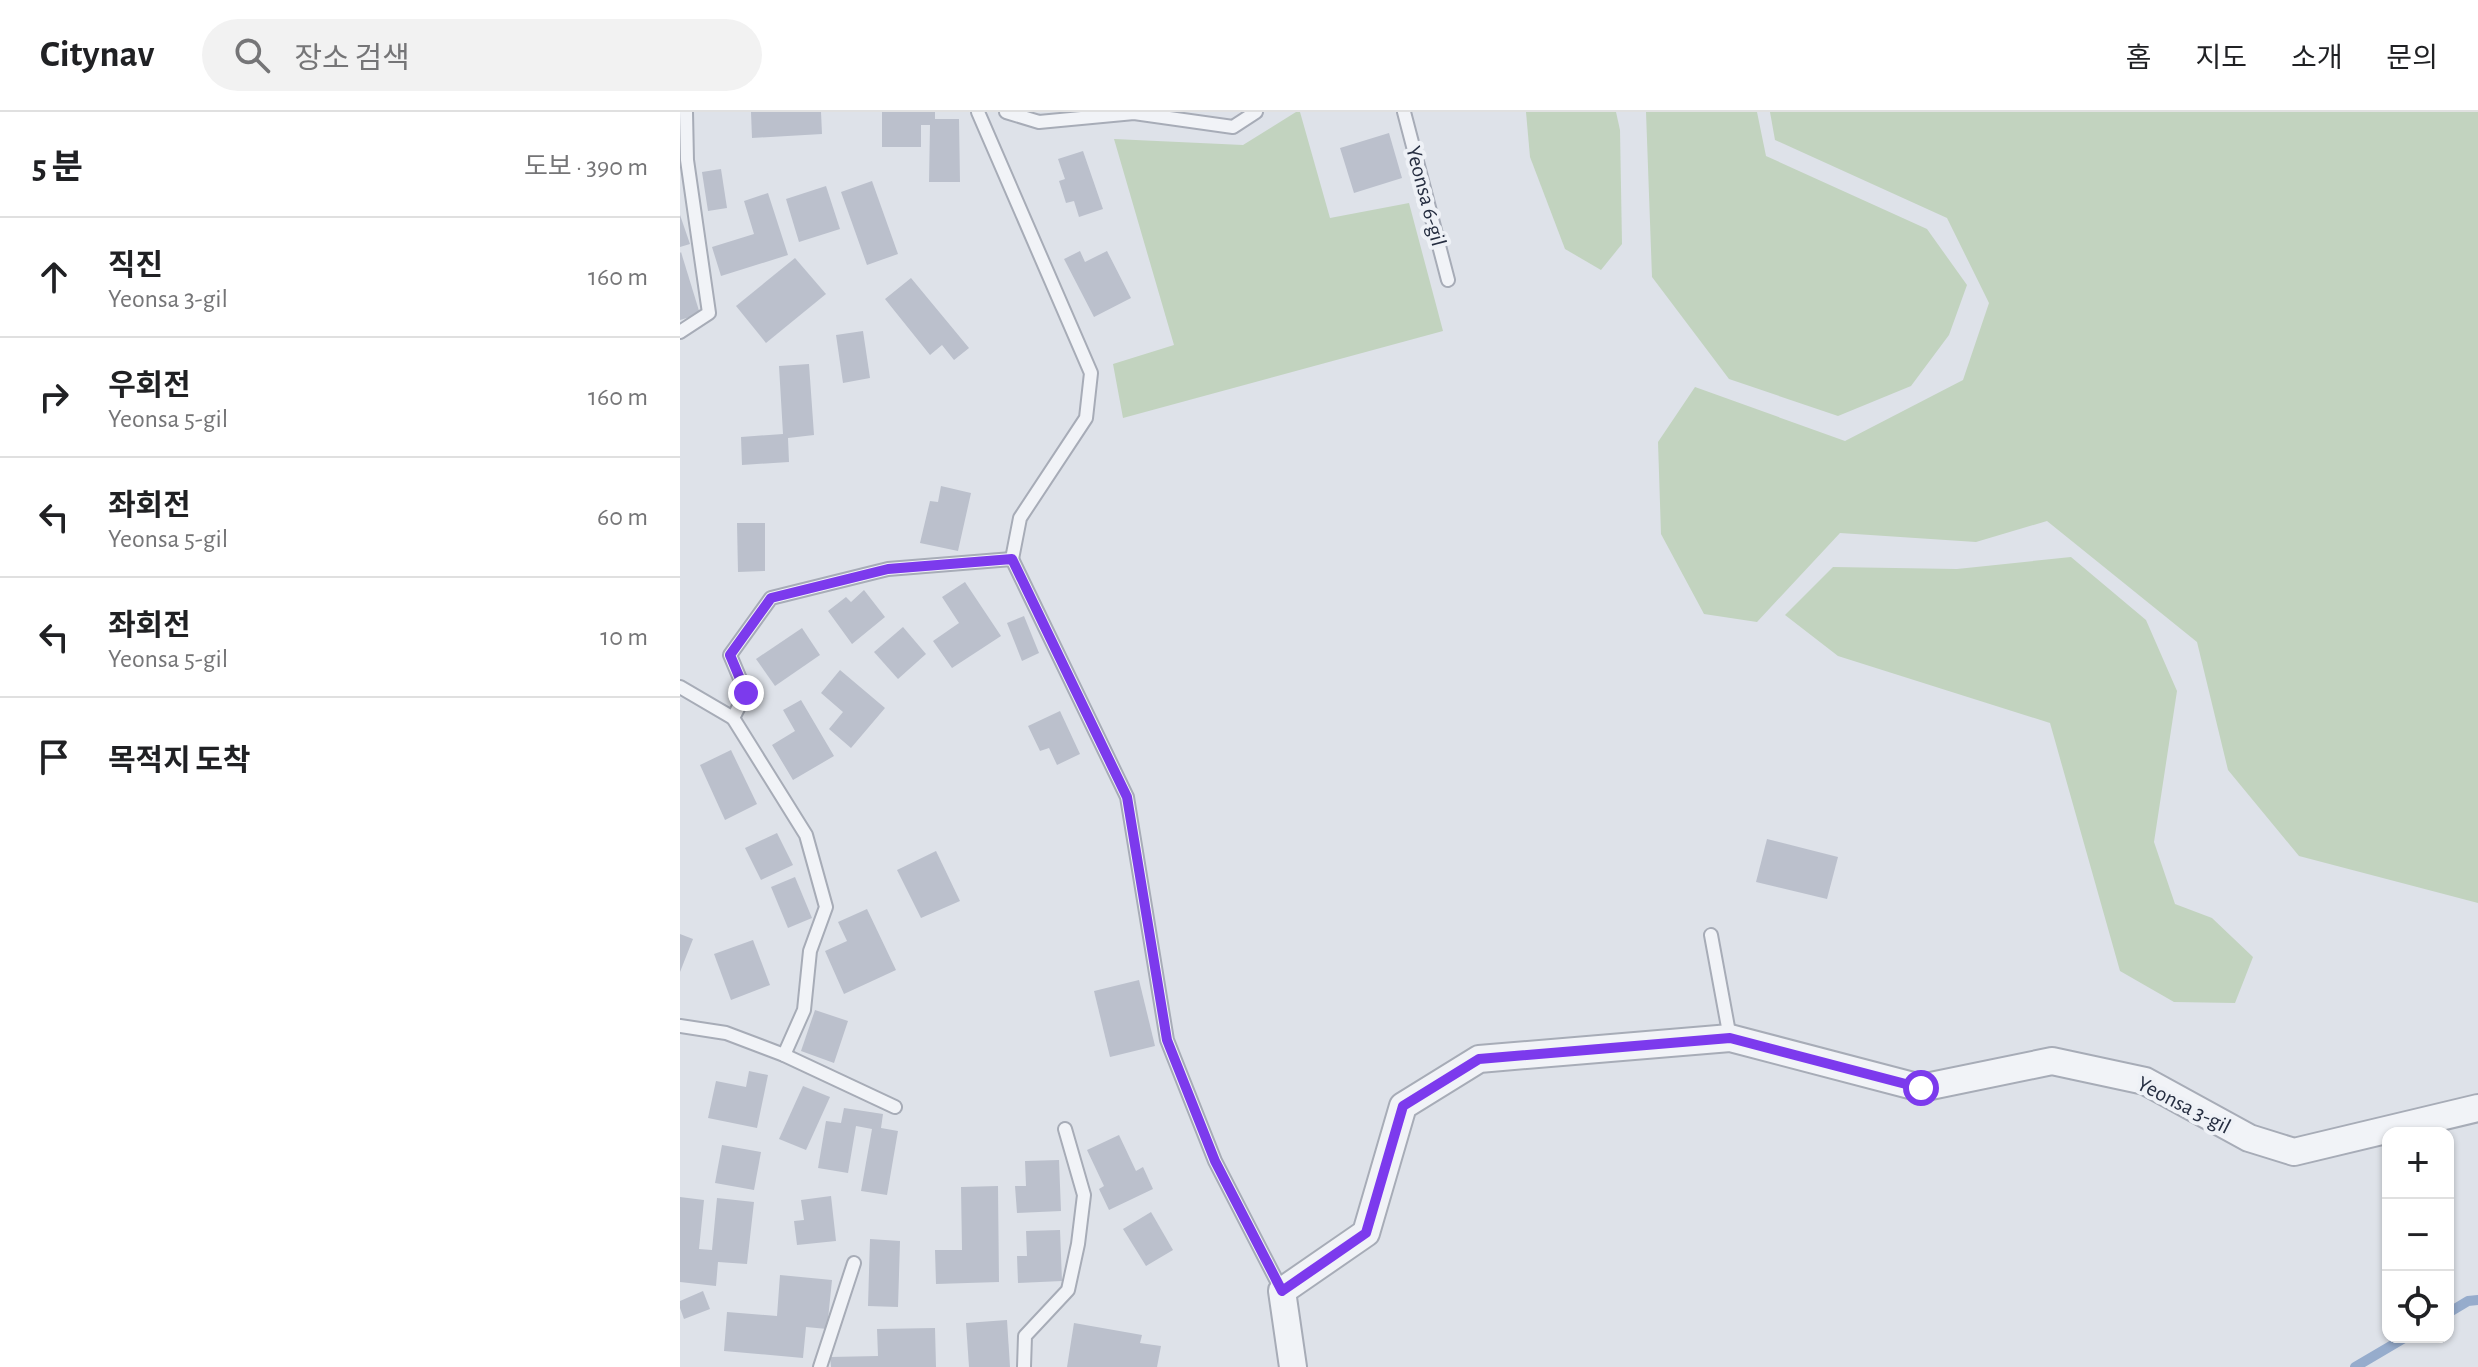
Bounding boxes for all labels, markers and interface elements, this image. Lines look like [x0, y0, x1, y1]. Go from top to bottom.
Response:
search box [202, 19, 762, 91]
icon: search [230, 33, 274, 77]
text: Citynav [40, 36, 154, 74]
text: 장소 검색 [294, 44, 410, 74]
text: 홈 [2126, 45, 2151, 73]
text: 지도 [2195, 45, 2247, 73]
text: 소개 [2291, 45, 2342, 73]
text: 문의 [2386, 45, 2438, 73]
street label: Yeonsa 6-gil [1402, 144, 1450, 248]
text: 5 분 [32, 151, 83, 185]
text: 도보 · 390 m [524, 154, 648, 180]
text: 직진 [108, 251, 163, 281]
icon: ahead [32, 255, 76, 299]
text: 160 m [588, 264, 648, 290]
text: Yeonsa 3-gil [108, 286, 228, 312]
text: 우회전 [108, 371, 191, 401]
icon: right [32, 375, 76, 419]
text: 160 m [588, 384, 648, 410]
text: Yeonsa 5-gil [108, 406, 228, 432]
text: 좌회전 [108, 491, 191, 521]
icon: left [32, 495, 76, 539]
text: 60 m [597, 504, 648, 530]
text: Yeonsa 5-gil [108, 526, 228, 552]
text: 좌회전 [108, 611, 191, 641]
icon: left [32, 615, 76, 659]
text: 10 m [600, 624, 648, 650]
text: Yeonsa 5-gil [108, 646, 228, 672]
route end [728, 675, 764, 711]
icon: arrive [32, 735, 76, 779]
text: 목적지 도착 [108, 746, 251, 776]
route start [1903, 1070, 1939, 1106]
street label: Yeonsa 3-gil [2134, 1072, 2234, 1138]
map controls [2382, 1127, 2454, 1343]
button: + [2382, 1127, 2454, 1199]
button: − [2382, 1199, 2454, 1271]
button: locate [2382, 1271, 2454, 1343]

